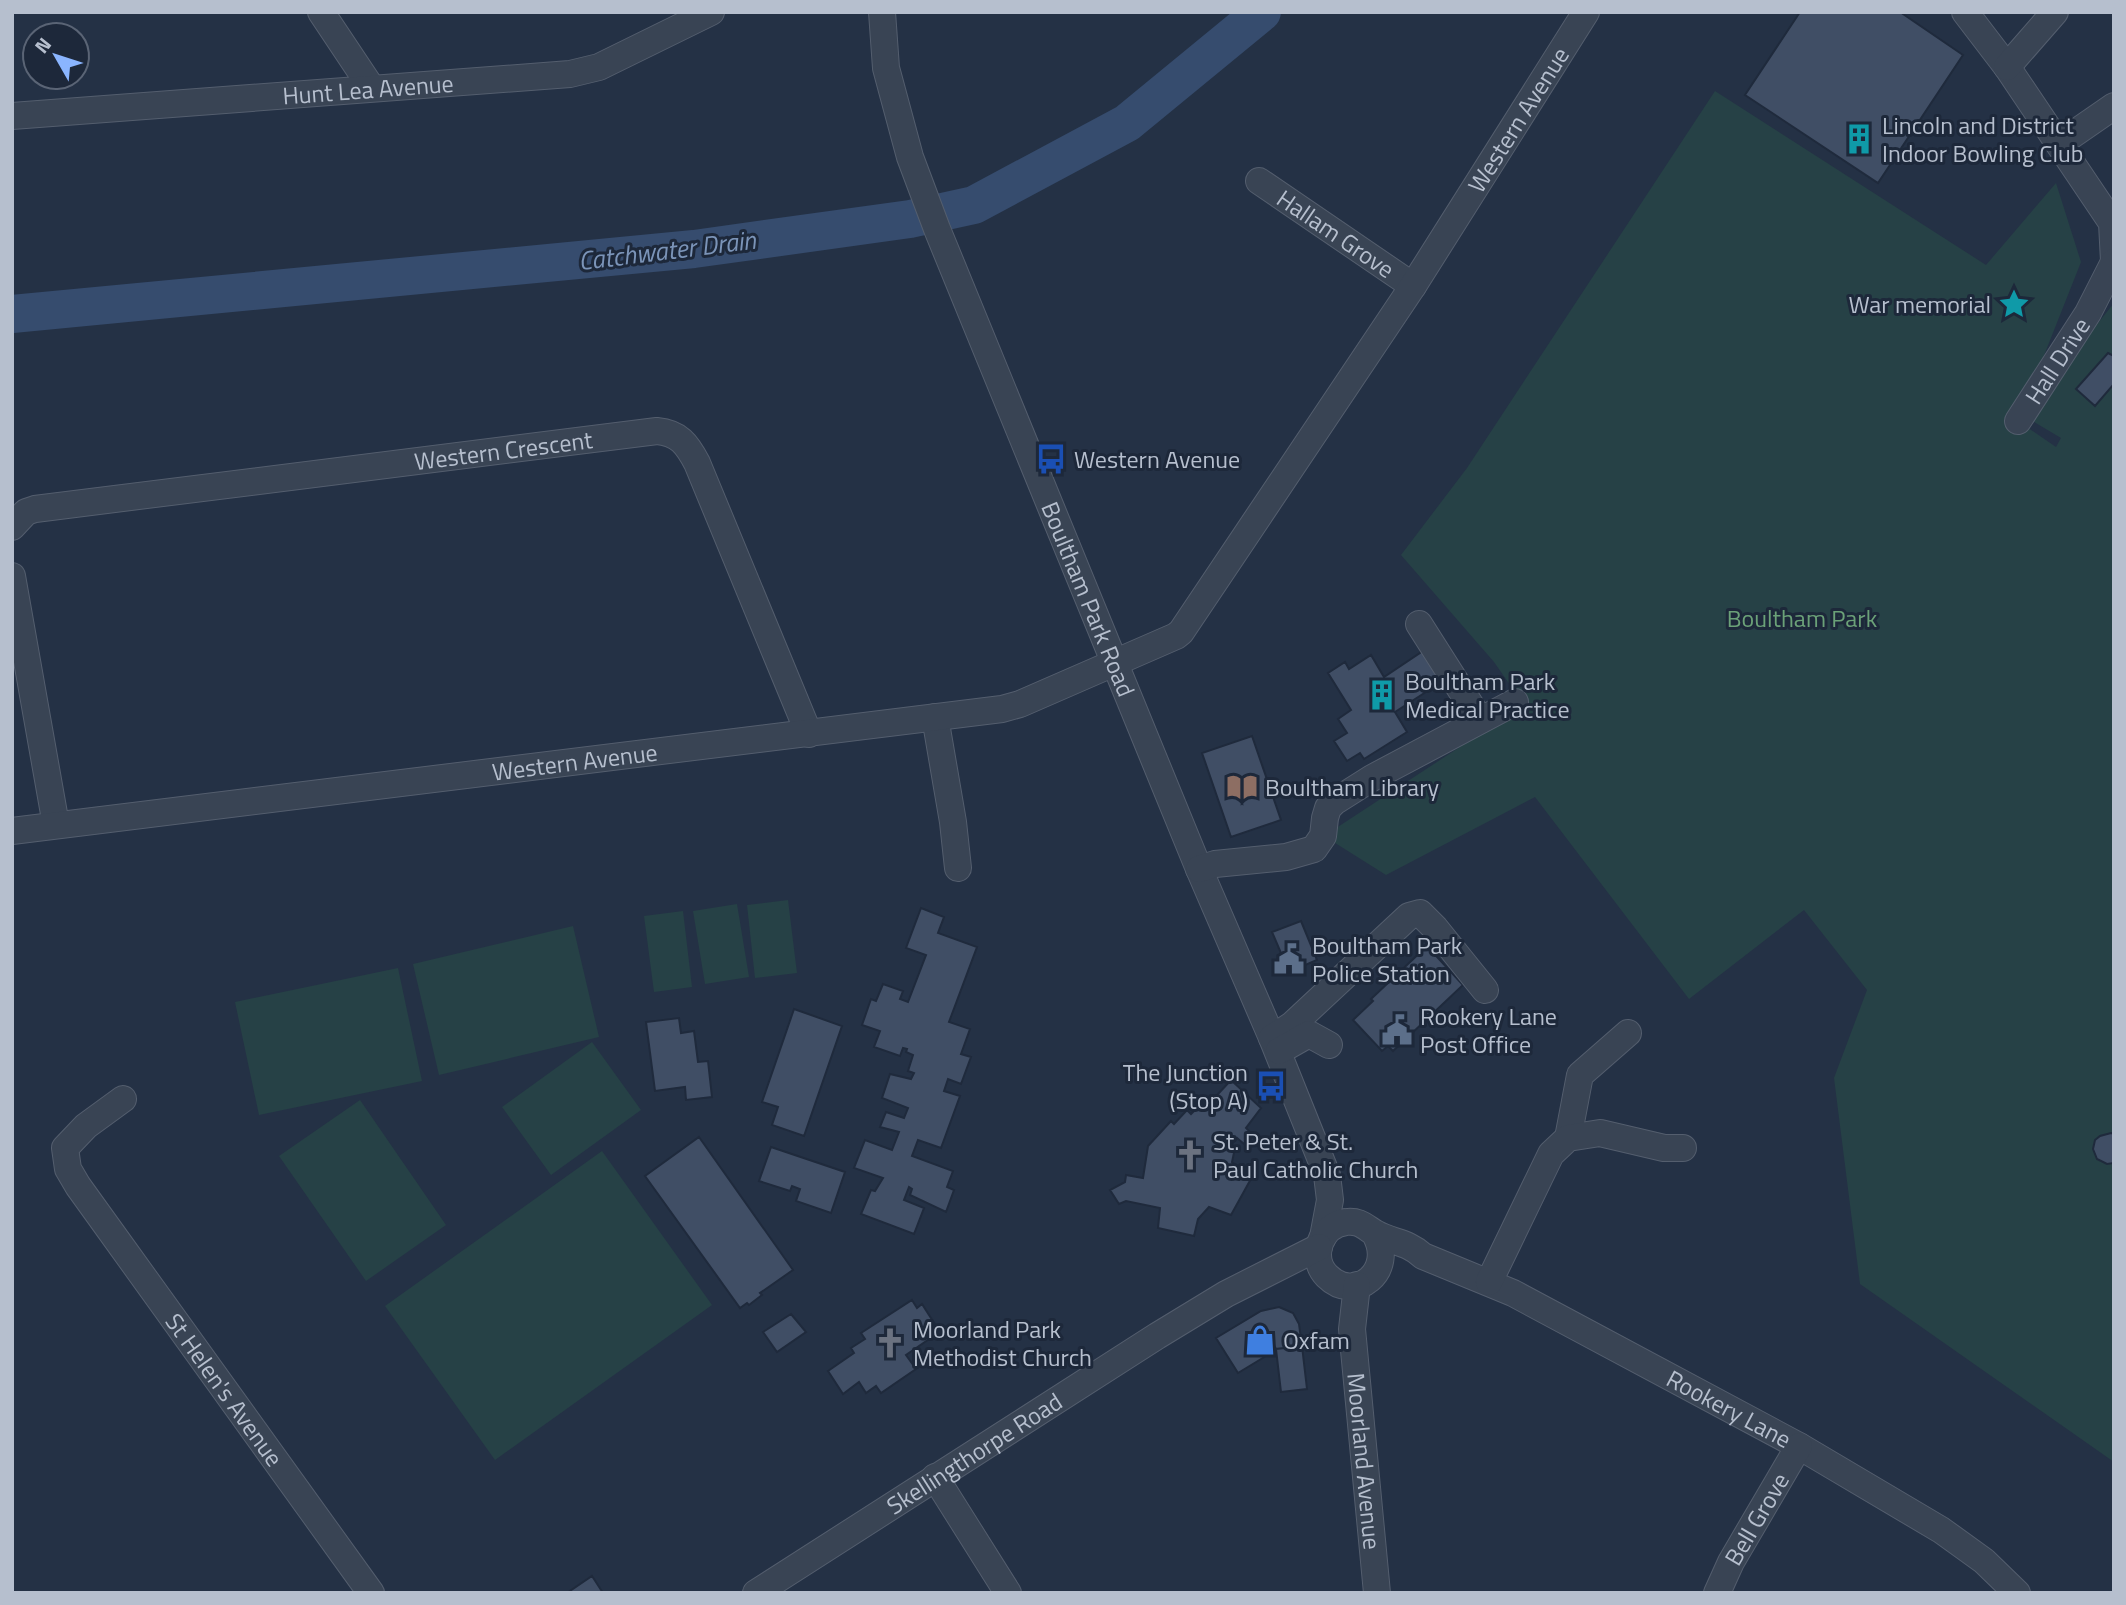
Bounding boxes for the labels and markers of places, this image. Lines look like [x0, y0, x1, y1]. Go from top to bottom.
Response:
place label: Lincoln and District Indoor Bowling Club [1882, 107, 2083, 171]
building icon: Lincoln and District Indoor Bowling Club [1842, 122, 1876, 156]
place label: War memorial [1848, 286, 1991, 322]
place icon: War memorial [1997, 287, 2031, 321]
place label: Western Avenue [1074, 441, 1240, 477]
bus stop icon: Western Avenue [1034, 442, 1068, 476]
place label: Boultham Park Medical Practice [1405, 663, 1570, 727]
building icon: Boultham Park Medical Practice [1365, 678, 1399, 712]
place label: Boultham Library [1265, 769, 1439, 805]
library icon: Boultham Library [1225, 770, 1259, 804]
place label: Boultham Park Police Station [1312, 927, 1463, 991]
public building icon: Boultham Park Police Station [1272, 942, 1306, 976]
place label: Rookery Lane Post Office [1420, 998, 1557, 1062]
public building icon: Rookery Lane Post Office [1380, 1013, 1414, 1047]
place label: The Junction (Stop A) [1123, 1054, 1248, 1118]
bus stop icon: The Junction (Stop A) [1254, 1069, 1288, 1103]
place label: St. Peter & St. Paul Catholic Church [1213, 1123, 1418, 1187]
church icon: St. Peter & St. Paul Catholic Church [1173, 1138, 1207, 1172]
place label: Moorland Park Methodist Church [913, 1311, 1092, 1375]
place label: Oxfam [1283, 1322, 1350, 1358]
shop icon: Oxfam [1243, 1323, 1277, 1357]
church icon: Moorland Park Methodist Church [873, 1326, 907, 1360]

